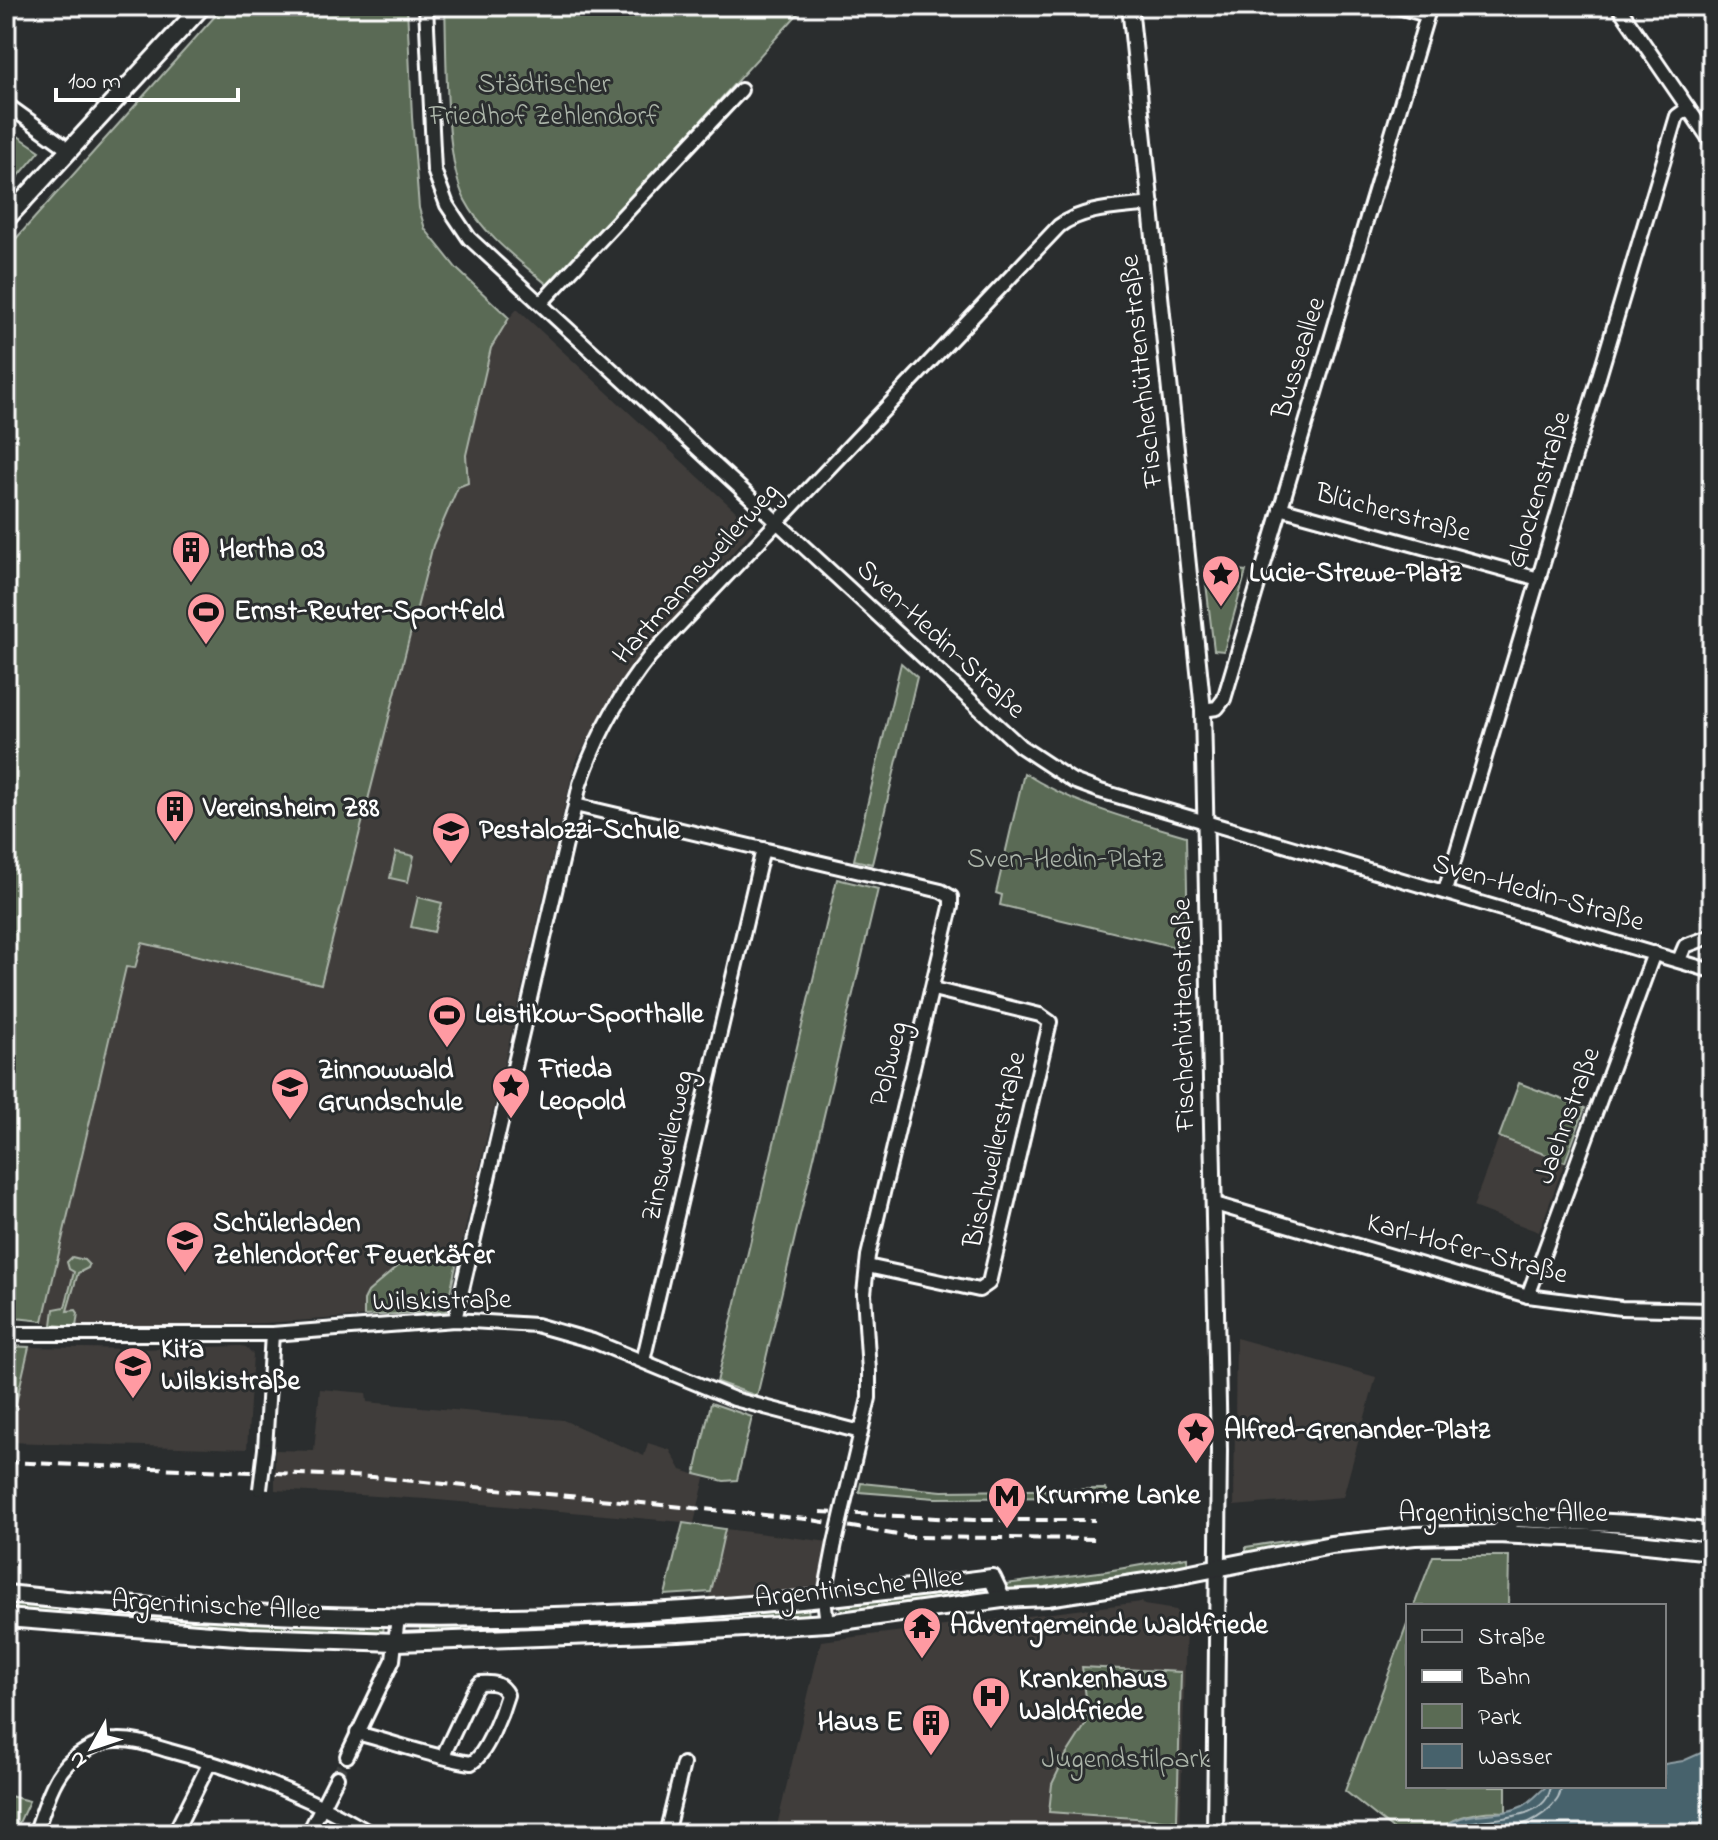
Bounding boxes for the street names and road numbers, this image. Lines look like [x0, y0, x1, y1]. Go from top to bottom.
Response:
street label: Fischerhüttenstraße [1110, 252, 1176, 490]
street label: Busseallee [1262, 292, 1338, 425]
street label: Glockenstraße [1497, 406, 1583, 574]
street label: Hartmannsweilerweg [604, 473, 790, 675]
street label: Blücherstraße [1310, 473, 1476, 555]
street label: Sven-Hedin-Straße [846, 550, 1034, 730]
street label: Sven-Hedin-Straße [1427, 844, 1649, 944]
street label: Fischerhüttenstraße [1162, 897, 1208, 1133]
street label: Poßweg [860, 1017, 920, 1111]
street label: Jaehnstraße [1525, 1041, 1613, 1190]
street label: Bischweilerstraße [953, 1047, 1039, 1253]
street label: Zinsweilerweg [632, 1066, 706, 1226]
street label: Karl-Hofer-Straße [1362, 1203, 1572, 1297]
street label: Wilskistraße [372, 1280, 512, 1324]
street label: Argentinische Allee [1398, 1494, 1608, 1535]
street label: Argentinische Allee [753, 1558, 966, 1620]
street label: Argentinische Allee [110, 1581, 322, 1633]

